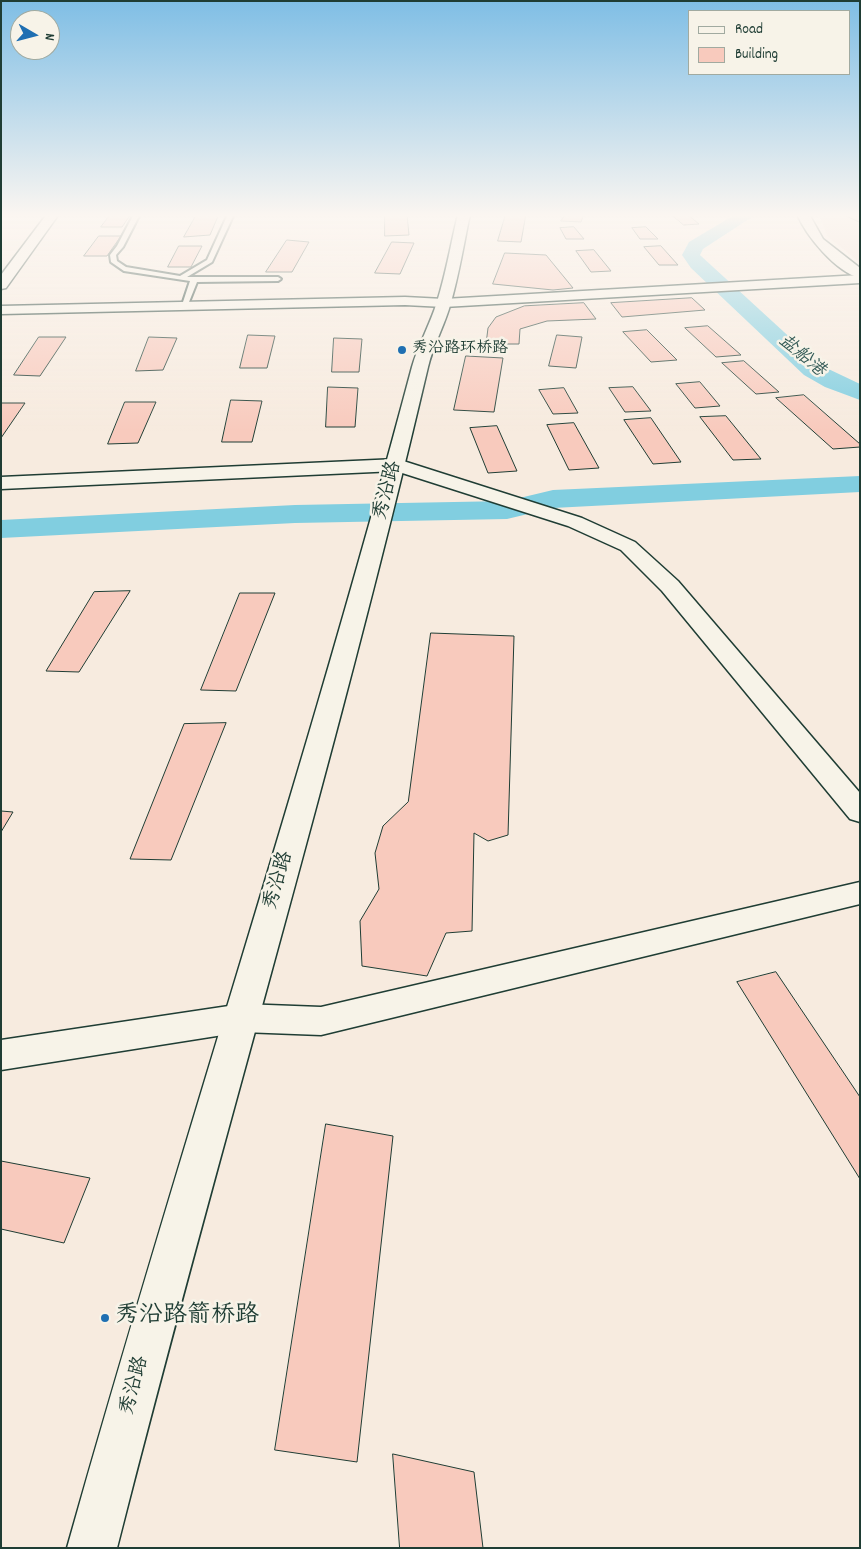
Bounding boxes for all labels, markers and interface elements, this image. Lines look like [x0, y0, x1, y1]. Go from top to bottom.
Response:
north arrow [10, 10, 60, 60]
legend [688, 10, 851, 75]
text: Road [735, 19, 763, 41]
text: N [38, 32, 59, 42]
text: Building [735, 44, 778, 66]
water label: 盐船港 [773, 331, 829, 383]
place label: 秀沿路环桥路 [412, 340, 508, 360]
marker: 秀沿路环桥路 [396, 344, 408, 356]
street label: 秀沿路 [370, 459, 408, 523]
street label: 秀沿路 [260, 849, 300, 913]
place label: 秀沿路箭桥路 [115, 1304, 259, 1332]
marker: 秀沿路箭桥路 [99, 1312, 111, 1324]
street label: 秀沿路 [117, 1354, 155, 1418]

